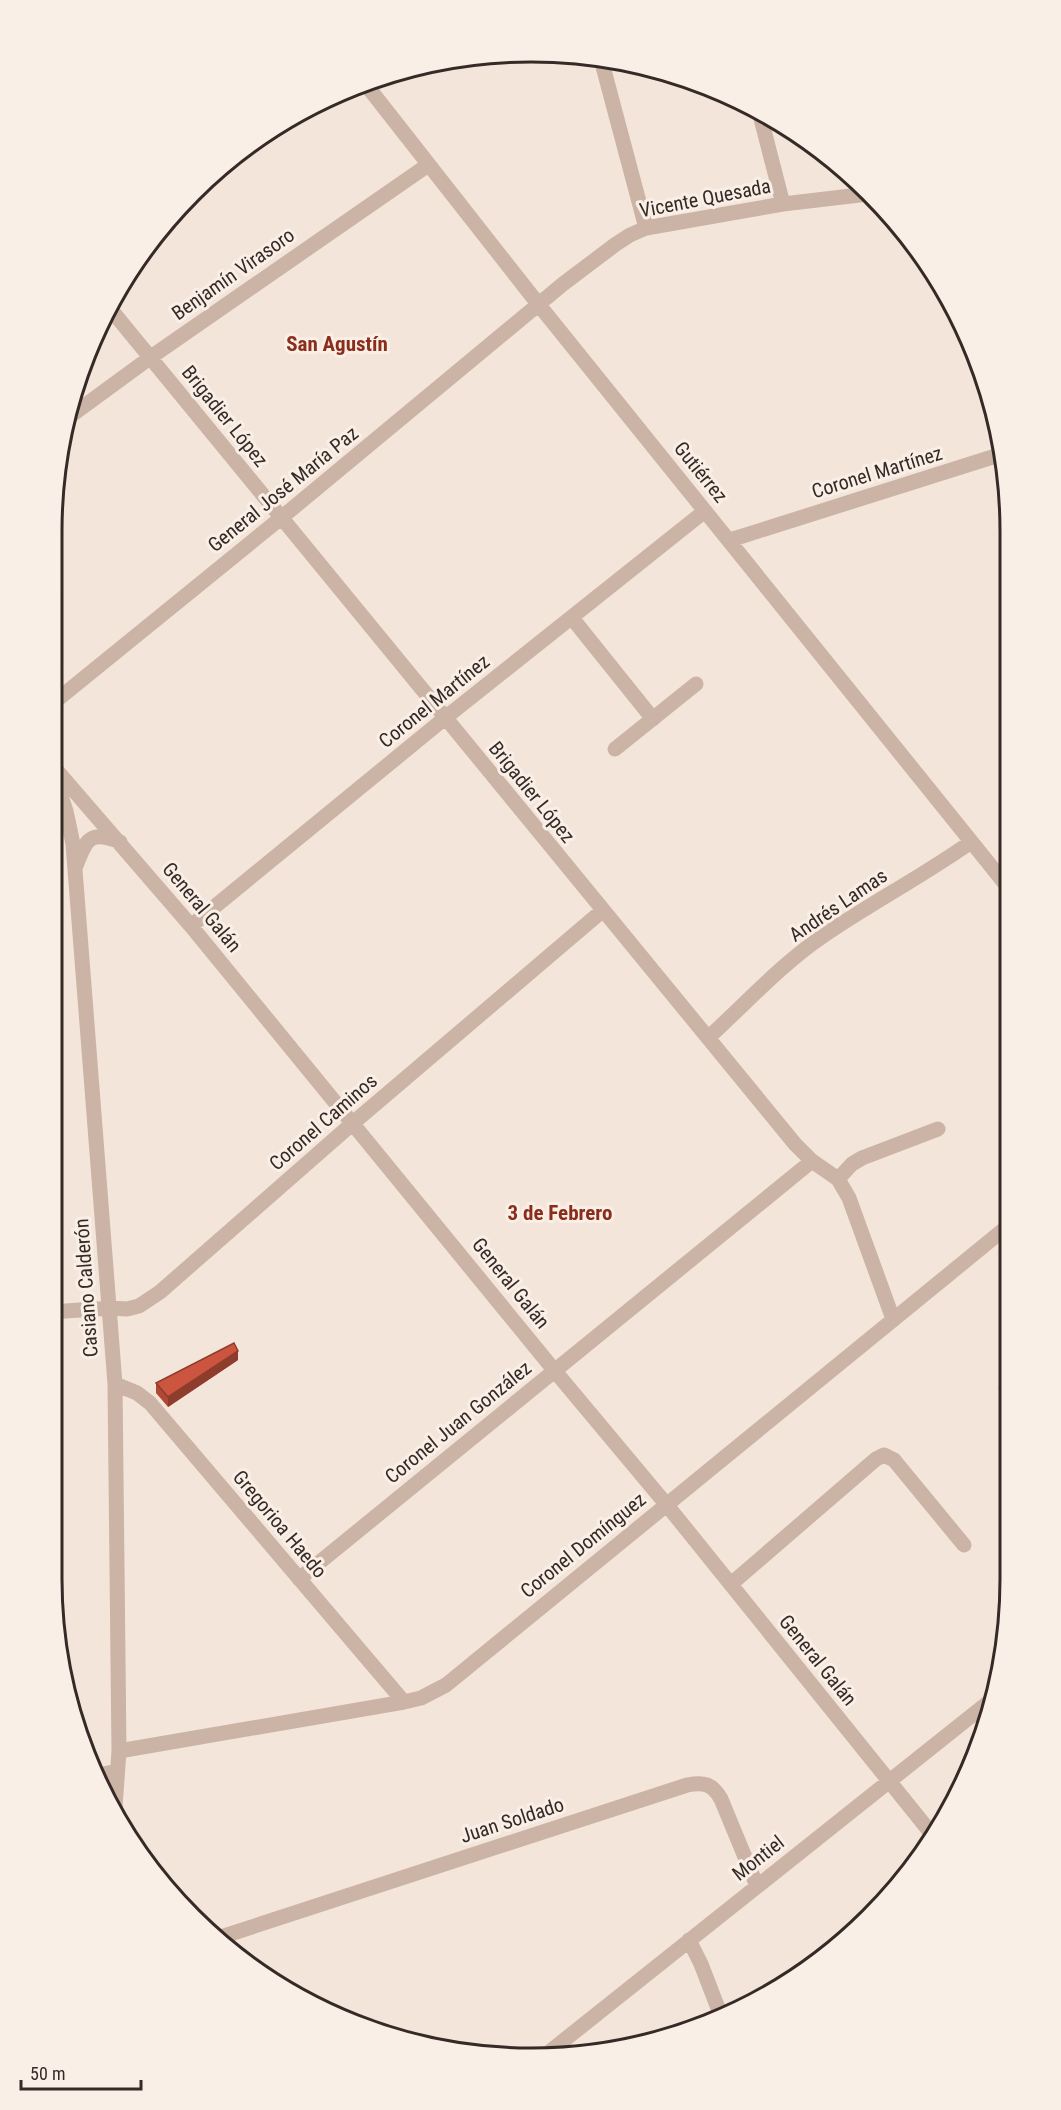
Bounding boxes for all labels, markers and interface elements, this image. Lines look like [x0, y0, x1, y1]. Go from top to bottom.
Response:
street label: Vicente Quesada [637, 174, 773, 222]
street label: Benjamín Virasoro [167, 223, 299, 325]
district label: San Agustín [286, 332, 388, 356]
street label: Brigadier López [177, 361, 273, 471]
street label: General José María Paz [203, 421, 363, 557]
street label: Gutiérrez [669, 437, 733, 507]
street label: Coronel Martínez [809, 441, 945, 503]
street label: Coronel Martínez [374, 649, 494, 753]
street label: Brigadier López [484, 737, 580, 847]
street label: General Galán [157, 857, 247, 957]
street label: Andrés Lamas [784, 863, 892, 947]
street label: Coronel Caminos [264, 1069, 382, 1175]
district label: 3 de Febrero [508, 1201, 612, 1225]
street label: Casiano Calderón [69, 1218, 103, 1358]
street label: General Galán [467, 1233, 555, 1333]
street label: Coronel Juan González [380, 1356, 536, 1488]
street label: Gregorioa Haedo [228, 1465, 332, 1583]
street label: Coronel Domínguez [516, 1487, 650, 1603]
street label: General Galán [774, 1610, 862, 1710]
street label: Juan Soldado [457, 1792, 567, 1848]
street label: Montiel [727, 1830, 789, 1886]
scale bar [21, 2053, 141, 2091]
text: 50 m [30, 2063, 65, 2084]

